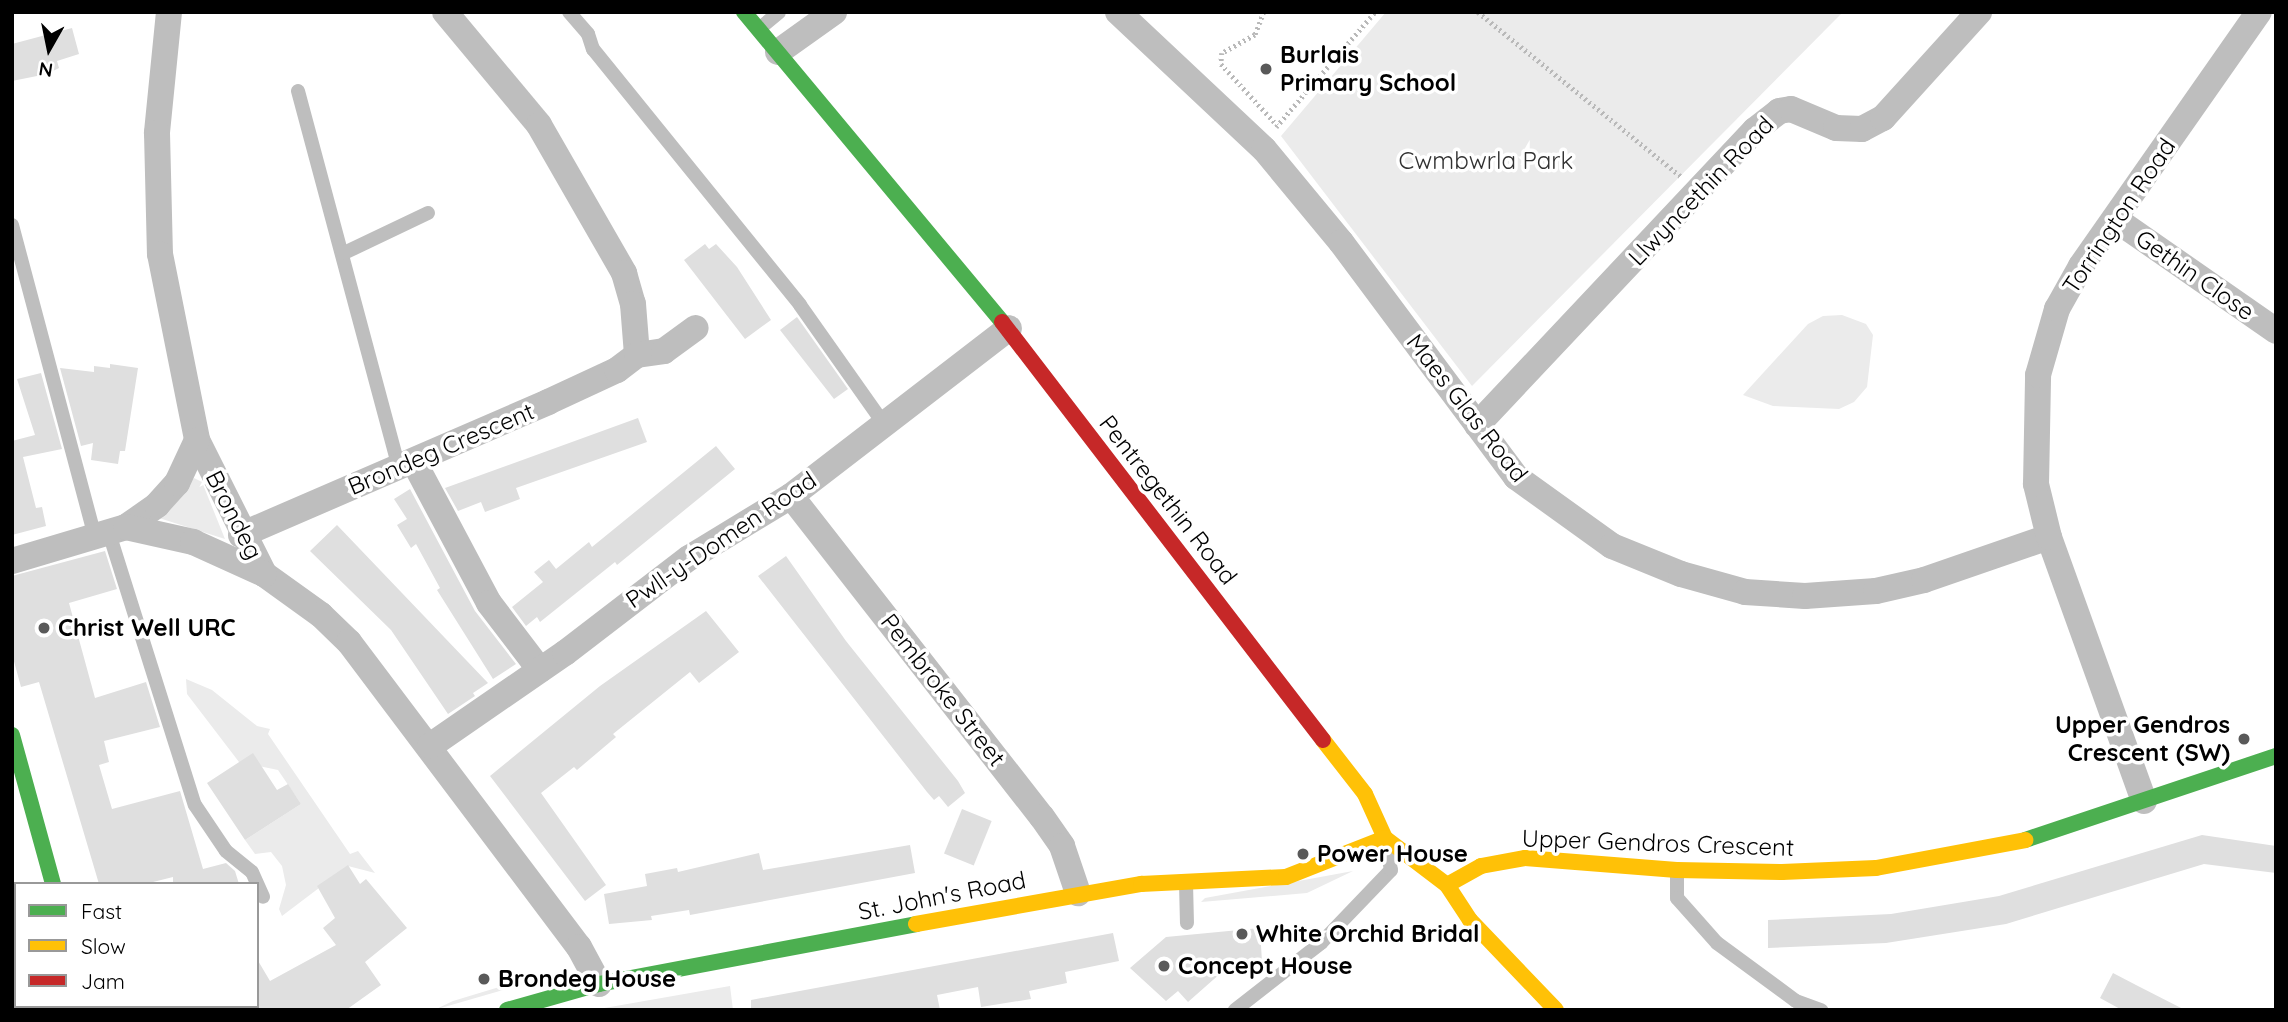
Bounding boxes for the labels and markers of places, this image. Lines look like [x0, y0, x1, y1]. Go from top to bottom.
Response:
place label: Burlais Primary School [1280, 41, 1456, 97]
marker: Burlais Primary School [1258, 61, 1274, 77]
place label: Christ Well URC [58, 614, 236, 642]
marker: Christ Well URC [36, 620, 52, 636]
place label: Upper Gendros Crescent (SW) [2055, 711, 2230, 767]
marker: Upper Gendros Crescent (SW) [2236, 731, 2252, 747]
place label: Power House [1317, 840, 1468, 868]
marker: Power House [1295, 846, 1311, 862]
place label: White Orchid Bridal [1256, 920, 1479, 948]
marker: White Orchid Bridal [1234, 926, 1250, 942]
place label: Concept House [1178, 952, 1353, 980]
marker: Concept House [1156, 958, 1172, 974]
place label: Brondeg House [498, 965, 676, 993]
marker: Brondeg House [476, 971, 492, 987]

